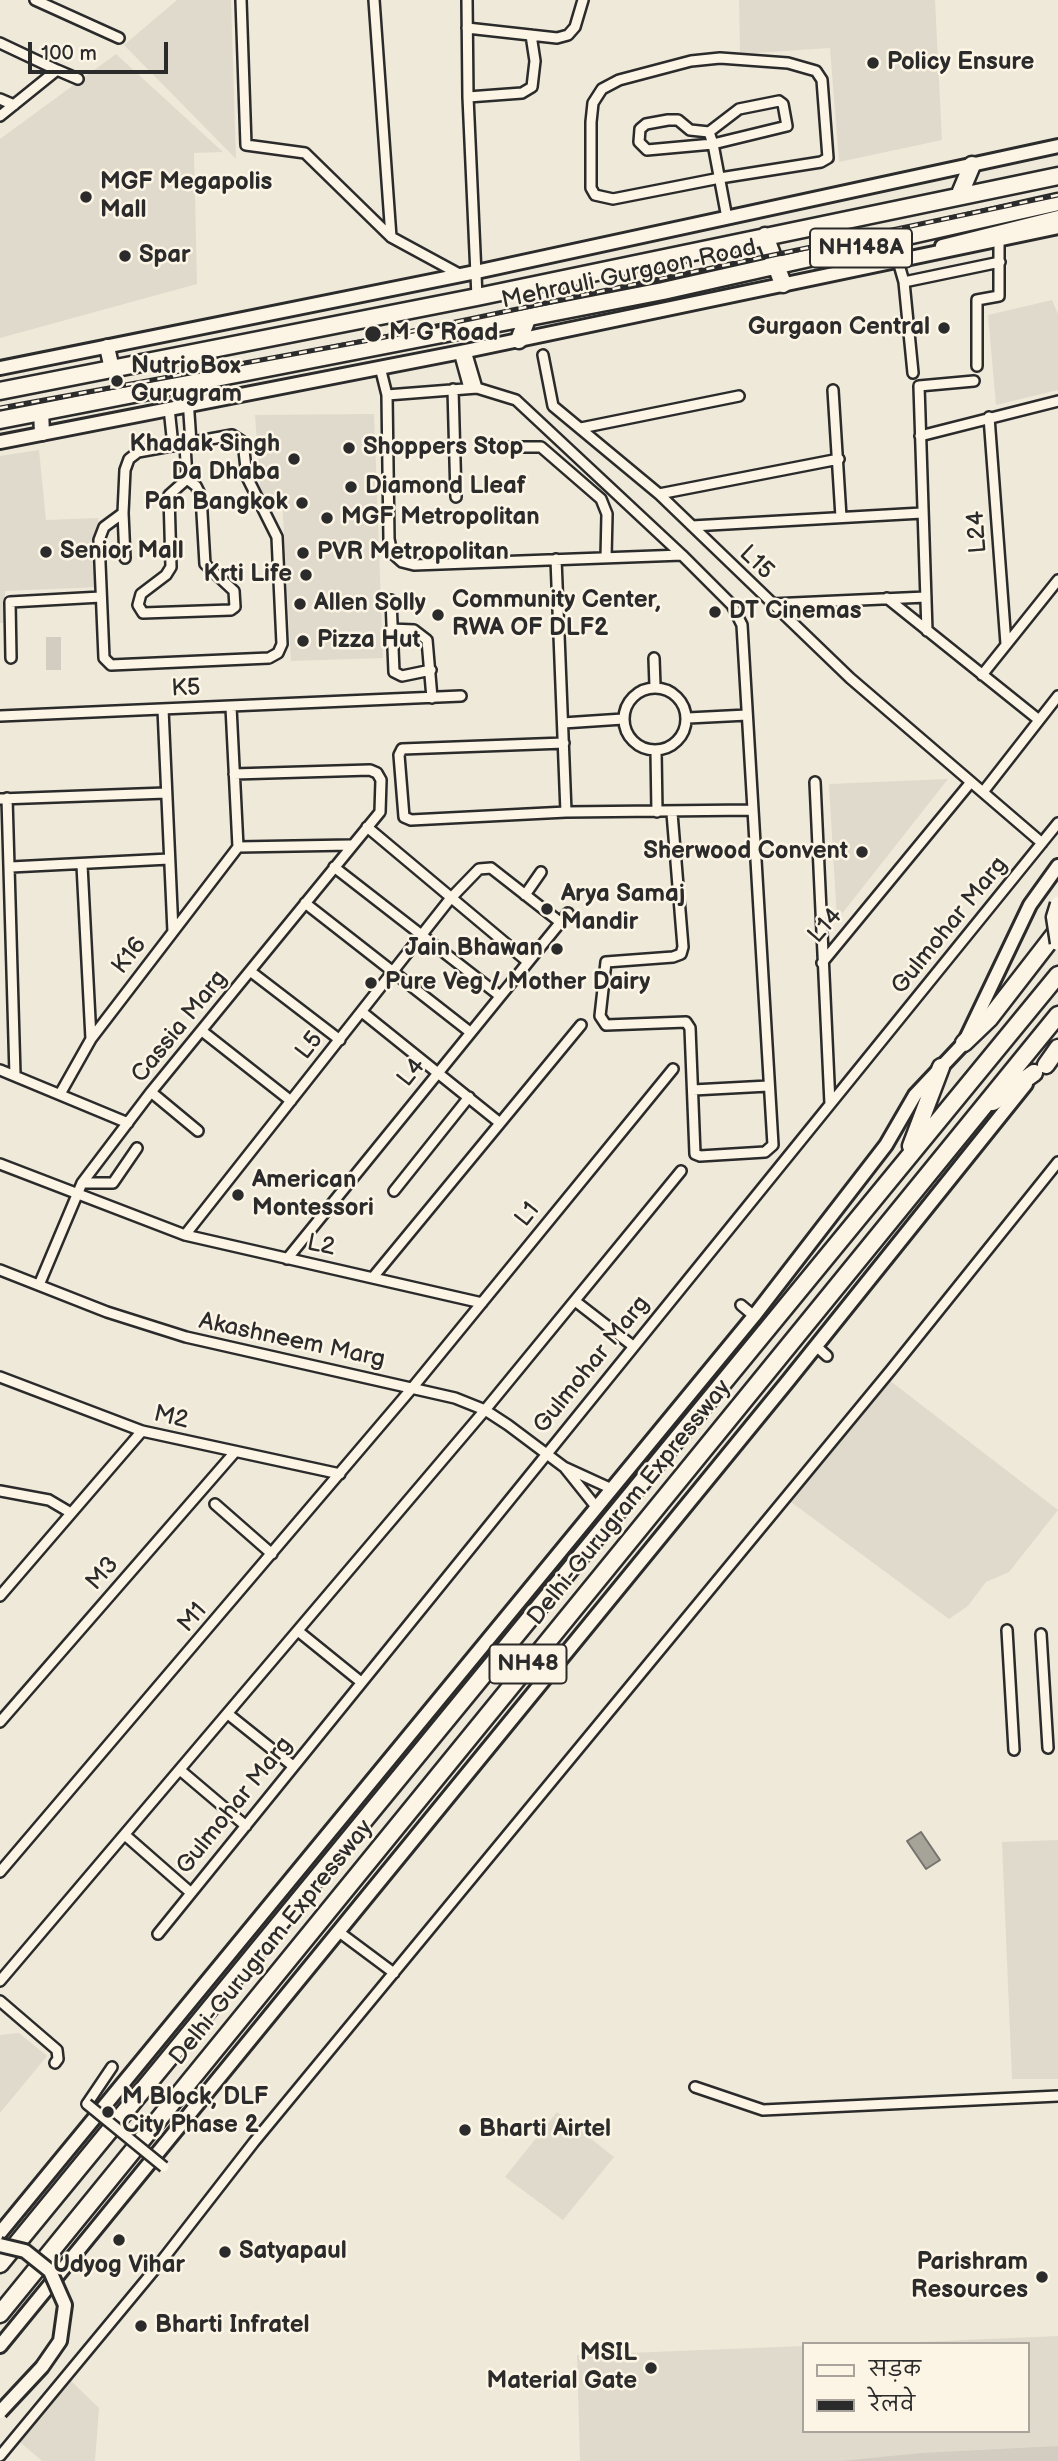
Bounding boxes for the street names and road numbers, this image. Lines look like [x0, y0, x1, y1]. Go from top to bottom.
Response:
road number: NH148A [810, 229, 912, 268]
street label: Mehrauli Gurgaon Road [499, 234, 759, 316]
street label: L24 [962, 510, 994, 554]
street label: L15 [733, 540, 779, 586]
street label: K5 [171, 674, 201, 704]
street label: Gulmohar Marg [886, 851, 1014, 1001]
street label: L14 [803, 902, 849, 950]
street label: K16 [107, 932, 153, 980]
street label: Cassia Marg [126, 965, 234, 1089]
street label: L5 [290, 1026, 330, 1066]
street label: L4 [392, 1053, 432, 1093]
street label: L1 [510, 1197, 546, 1233]
street label: L2 [304, 1229, 338, 1263]
street label: Gulmohar Marg [528, 1290, 656, 1440]
street label: Akashneem Marg [196, 1307, 388, 1375]
street label: Delhi-Gurugram Expressway [522, 1375, 738, 1631]
street label: M2 [151, 1400, 191, 1436]
street label: M3 [80, 1551, 126, 1597]
street label: M1 [172, 1597, 214, 1639]
road number: NH48 [490, 1644, 566, 1684]
street label: Gulmohar Marg [171, 1731, 299, 1881]
street label: Delhi-Gurugram Expressway [164, 1815, 380, 2071]

